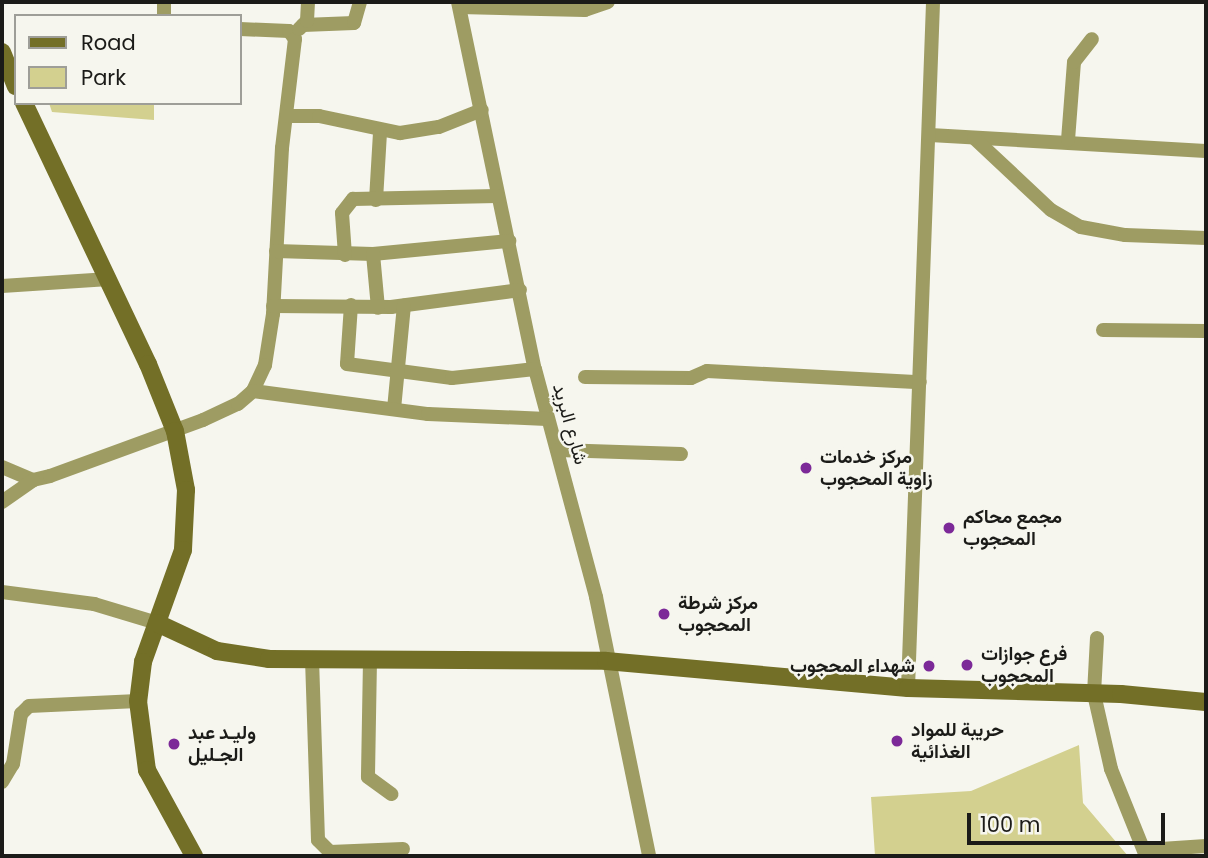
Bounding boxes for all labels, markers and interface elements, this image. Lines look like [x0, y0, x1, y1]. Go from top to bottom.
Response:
legend [14, 14, 242, 105]
text: Road [81, 28, 136, 57]
text: Park [81, 63, 126, 92]
street label: شارع البريد [548, 381, 592, 467]
place label: مركز خدمات زاوية المحجوب [820, 446, 933, 490]
marker: مركز خدمات زاوية المحجوب [798, 460, 814, 476]
place label: مجمع محاكم المحجوب [963, 506, 1062, 550]
marker: مجمع محاكم المحجوب [941, 520, 957, 536]
place label: مركز شرطة المحجوب [678, 592, 758, 636]
marker: مركز شرطة المحجوب [656, 606, 672, 622]
place label: فرع جوازات المحجوب [981, 643, 1067, 687]
place label: شهداء المحجوب [790, 655, 915, 677]
marker: فرع جوازات المحجوب [959, 657, 975, 673]
marker: شهداء المحجوب [921, 658, 937, 674]
place label: حريبة للمواد الغذائية [911, 719, 1004, 763]
place label: وليـد عبد الجـليل [188, 722, 256, 766]
marker: حريبة للمواد الغذائية [889, 733, 905, 749]
marker: وليـد عبد الجـليل [166, 736, 182, 752]
scale bar [970, 798, 1168, 842]
text: 100 m [980, 810, 1040, 839]

